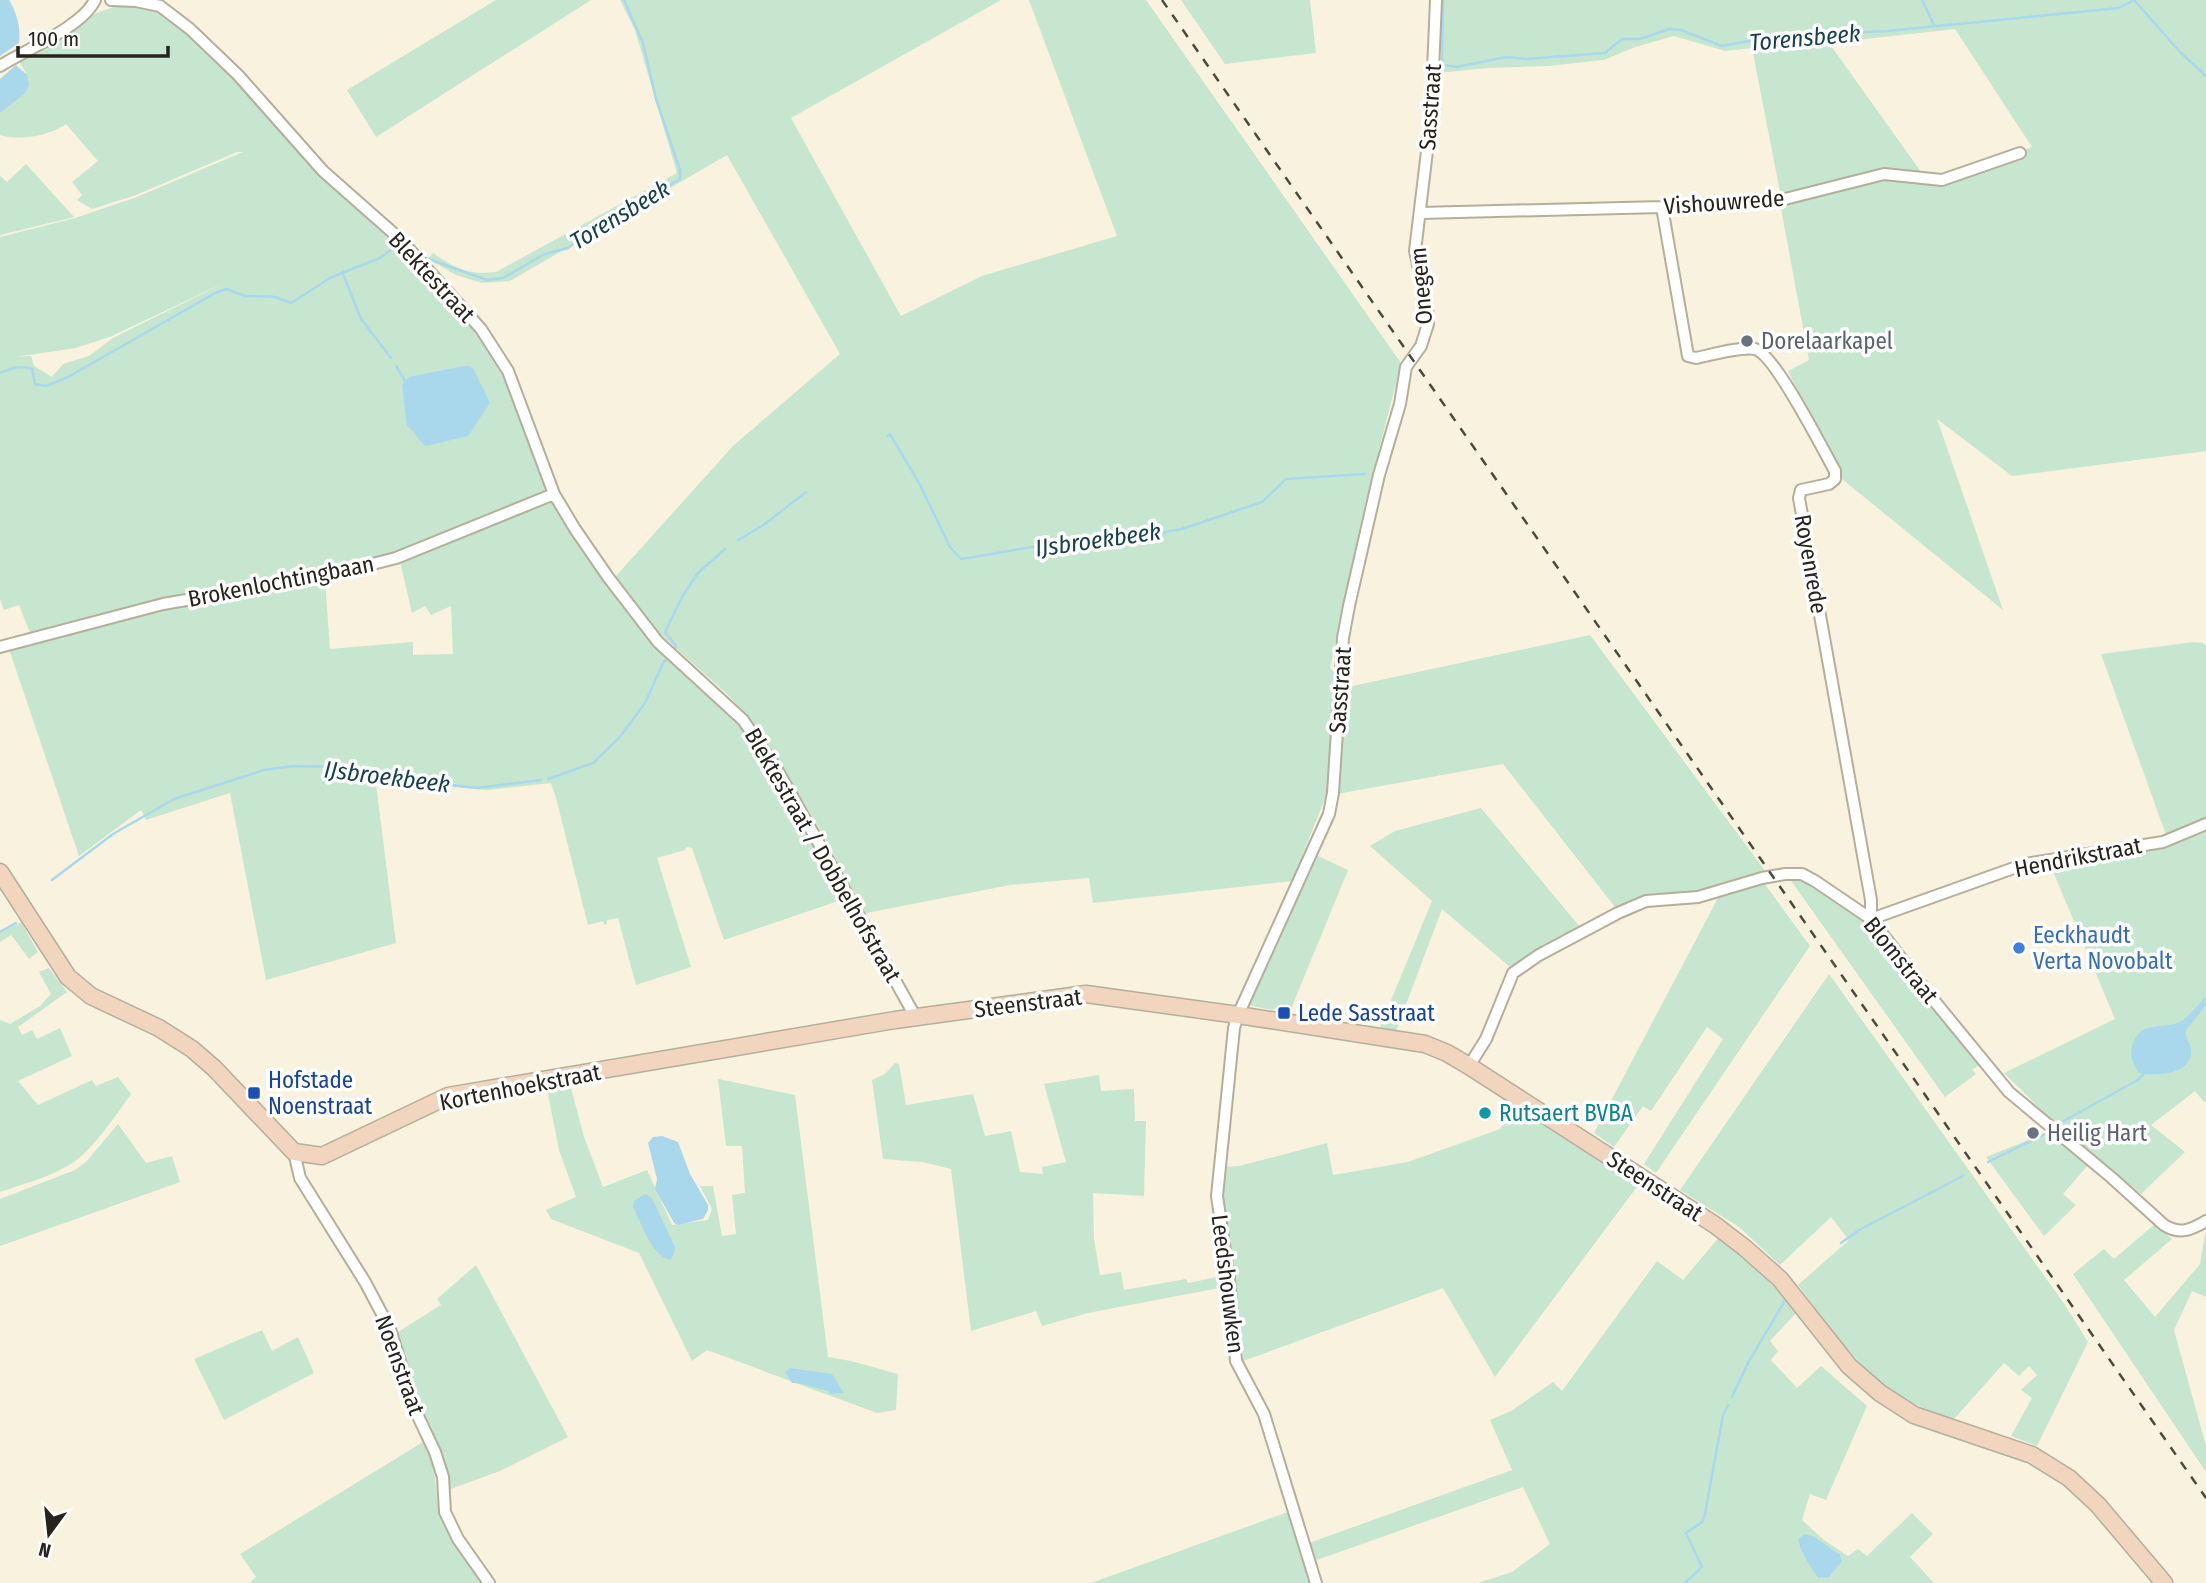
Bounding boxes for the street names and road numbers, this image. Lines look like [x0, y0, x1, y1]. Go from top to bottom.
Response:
street label: Sasstraat [1413, 62, 1447, 151]
street label: Vishouwrede [1663, 184, 1785, 220]
street label: Blektestraat [383, 226, 481, 328]
street label: Onegem [1404, 246, 1438, 326]
street label: Royenrede [1789, 512, 1833, 616]
street label: Brokenlochtingbaan [186, 549, 376, 613]
street label: Sasstraat [1323, 645, 1357, 734]
street label: Blektestraat / Dobbelhofstraat [739, 723, 907, 987]
street label: Hendrikstraat [2012, 831, 2144, 883]
street label: Blomstraat [1858, 911, 1945, 1009]
street label: Steenstraat [973, 982, 1084, 1023]
street label: Kortenhoekstraat [437, 1058, 603, 1116]
street label: Steenstraat [1602, 1145, 1708, 1227]
street label: Leedshouwken [1206, 1213, 1250, 1355]
street label: Noenstraat [369, 1311, 431, 1419]

